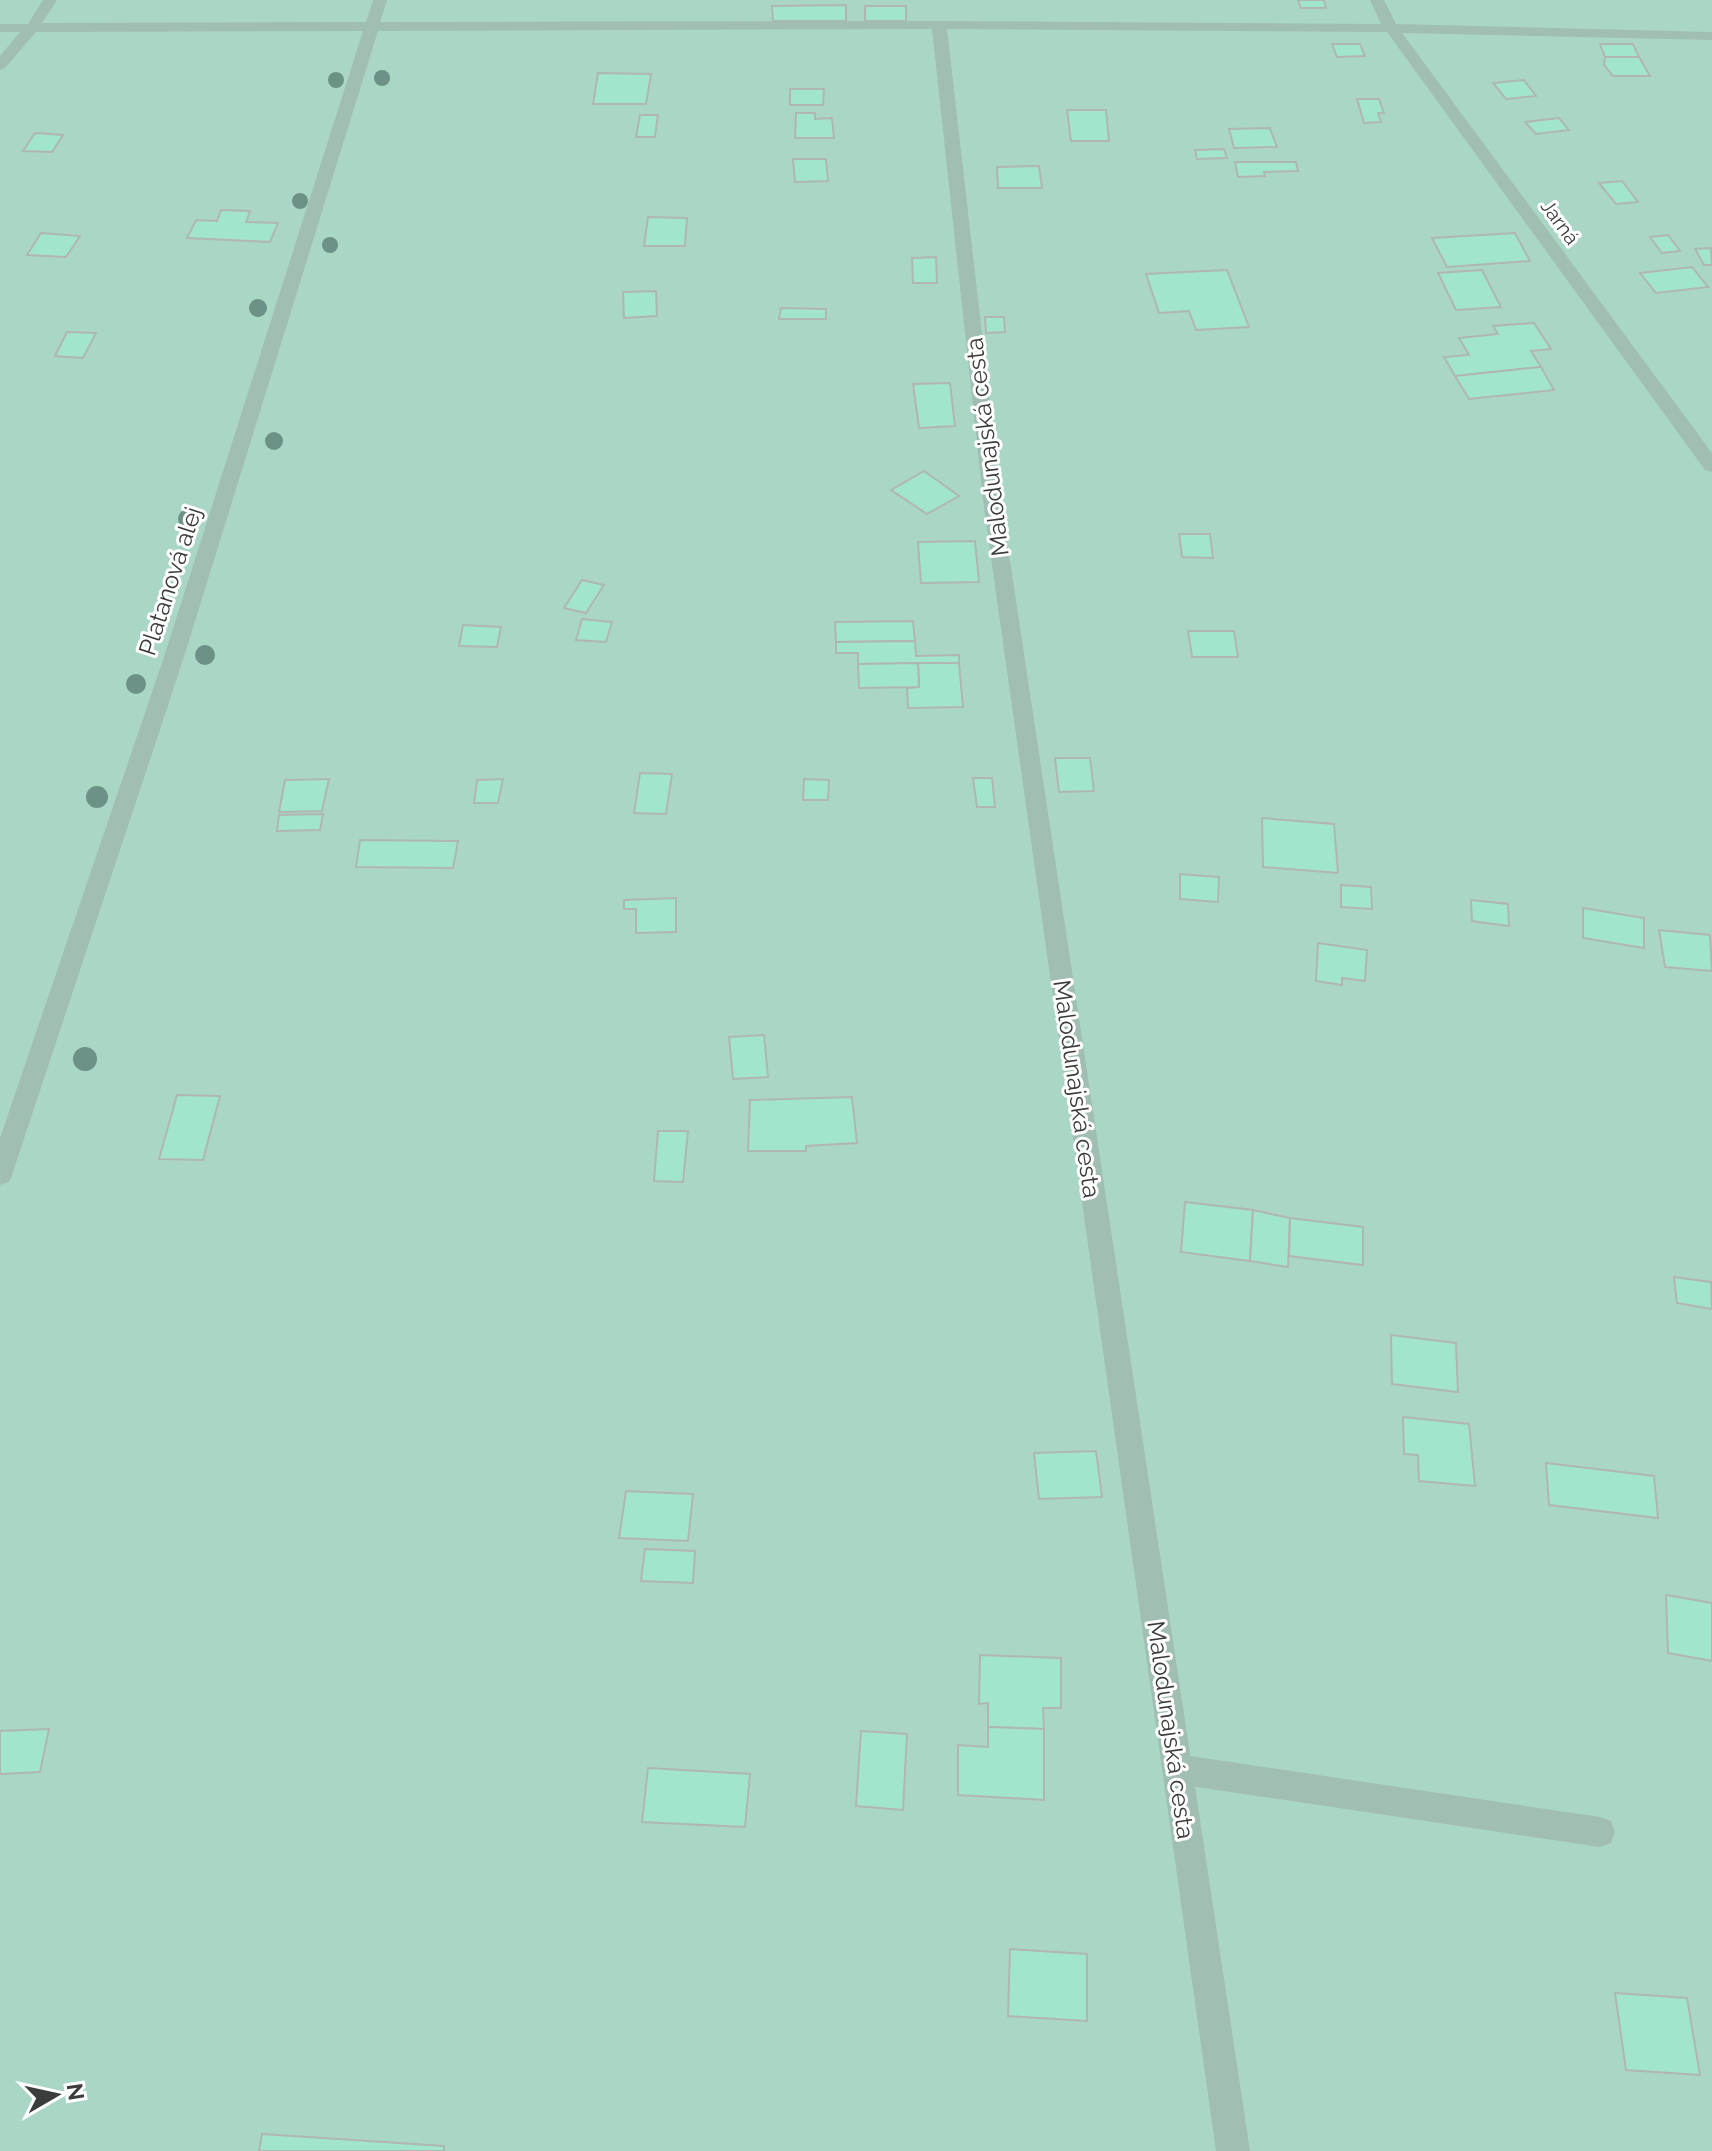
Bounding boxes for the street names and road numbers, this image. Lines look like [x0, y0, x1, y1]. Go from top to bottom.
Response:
street label: Jarná [1536, 195, 1584, 249]
street label: Malodunajská cesta [959, 336, 1015, 558]
street label: Platanová alej [132, 503, 208, 659]
street label: Malodunajská cesta [1047, 978, 1107, 1200]
street label: Malodunajská cesta [1141, 1619, 1201, 1841]

